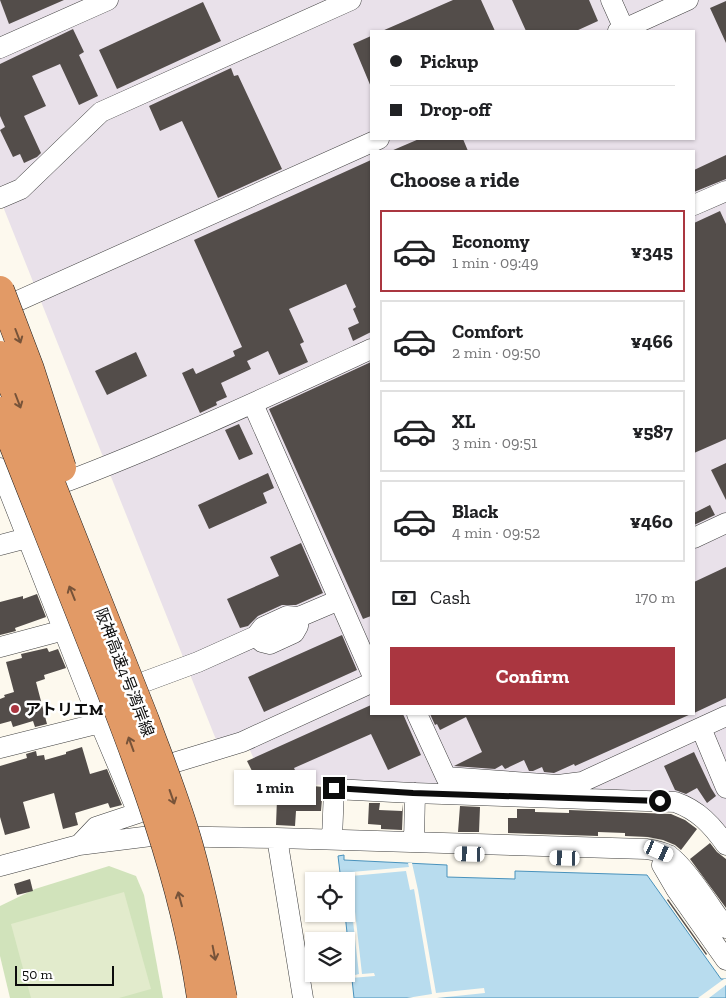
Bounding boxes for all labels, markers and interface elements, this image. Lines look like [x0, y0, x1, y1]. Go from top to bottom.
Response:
text: Pickup [420, 50, 478, 73]
text: Drop-off [420, 98, 491, 121]
text: Choose a ride [390, 166, 520, 193]
icon: car [392, 229, 437, 274]
text: Economy [452, 230, 530, 253]
text: ¥345 [631, 240, 673, 263]
text: 1 min · 09:49 [452, 253, 538, 272]
icon: car [392, 319, 437, 364]
text: Comfort [452, 320, 523, 343]
one-way arrow [13, 328, 23, 343]
text: ¥466 [630, 330, 673, 353]
text: 2 min · 09:50 [452, 343, 541, 362]
one-way arrow [14, 393, 23, 408]
icon: car [392, 409, 437, 454]
text: XL [452, 410, 475, 433]
text: ¥587 [632, 420, 673, 443]
text: 3 min · 09:51 [452, 433, 537, 452]
icon: car [392, 499, 437, 544]
text: Black [452, 500, 498, 523]
text: ¥460 [630, 510, 673, 533]
text: 4 min · 09:52 [452, 523, 540, 542]
icon: cash [390, 584, 418, 612]
one-way arrow [67, 586, 76, 601]
text: Cash [430, 586, 470, 609]
text: 170 m [635, 588, 675, 607]
street label: 阪神高速4号湾岸線 [91, 605, 158, 739]
button: Confirm [390, 647, 675, 705]
place label: アトリエM [25, 700, 103, 719]
marker: アトリエM [9, 703, 21, 715]
one-way arrow [126, 737, 135, 752]
callout: 1 min [234, 770, 316, 806]
route end [323, 777, 345, 799]
text: 1 min [256, 778, 294, 797]
one-way arrow [168, 788, 177, 804]
route start [649, 790, 671, 812]
car [642, 838, 675, 864]
car [454, 846, 485, 862]
car [549, 850, 580, 866]
map controls [305, 872, 355, 982]
button: locate [305, 872, 355, 922]
one-way arrow [174, 891, 184, 907]
button: layers [305, 932, 355, 982]
one-way arrow [210, 945, 219, 961]
scale bar [15, 963, 114, 986]
text: 50 m [22, 966, 53, 983]

